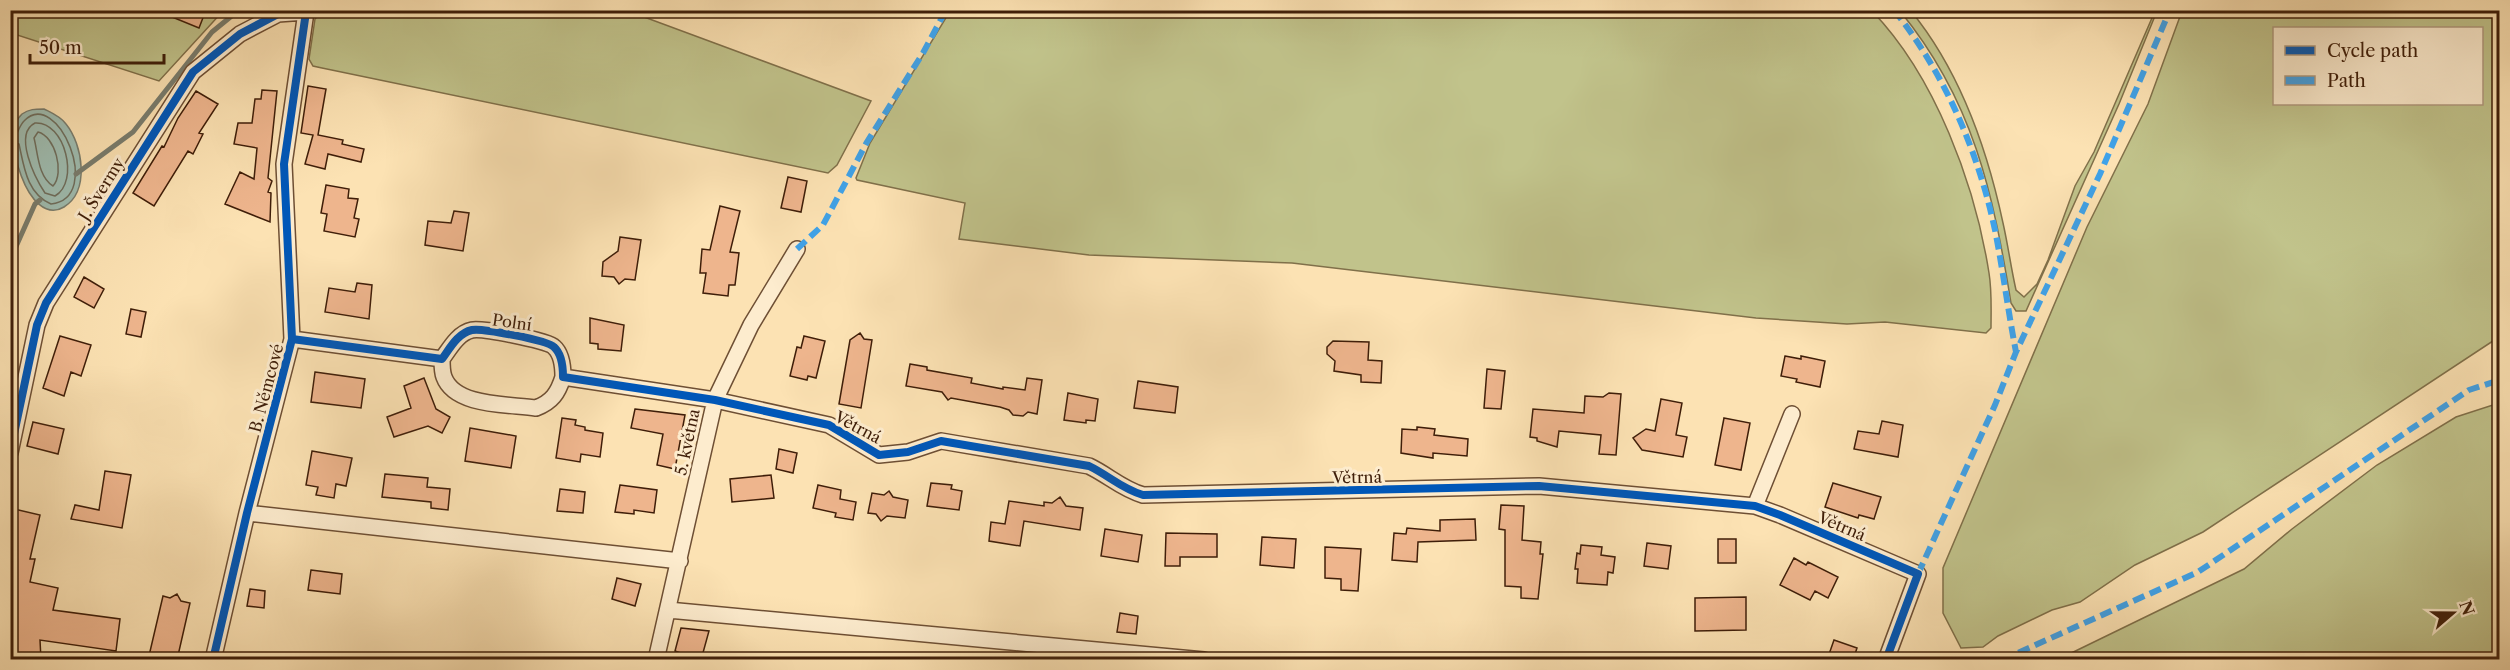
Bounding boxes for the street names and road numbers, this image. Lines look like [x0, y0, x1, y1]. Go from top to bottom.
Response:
street label: J. Švermy [71, 152, 129, 227]
street label: Polní [491, 309, 533, 335]
street label: B. Němcové [245, 341, 287, 435]
street label: 5. května [670, 406, 704, 477]
street label: Větrná [830, 406, 885, 448]
street label: Větrná [1331, 467, 1383, 487]
street label: Větrná [1814, 507, 1869, 545]

